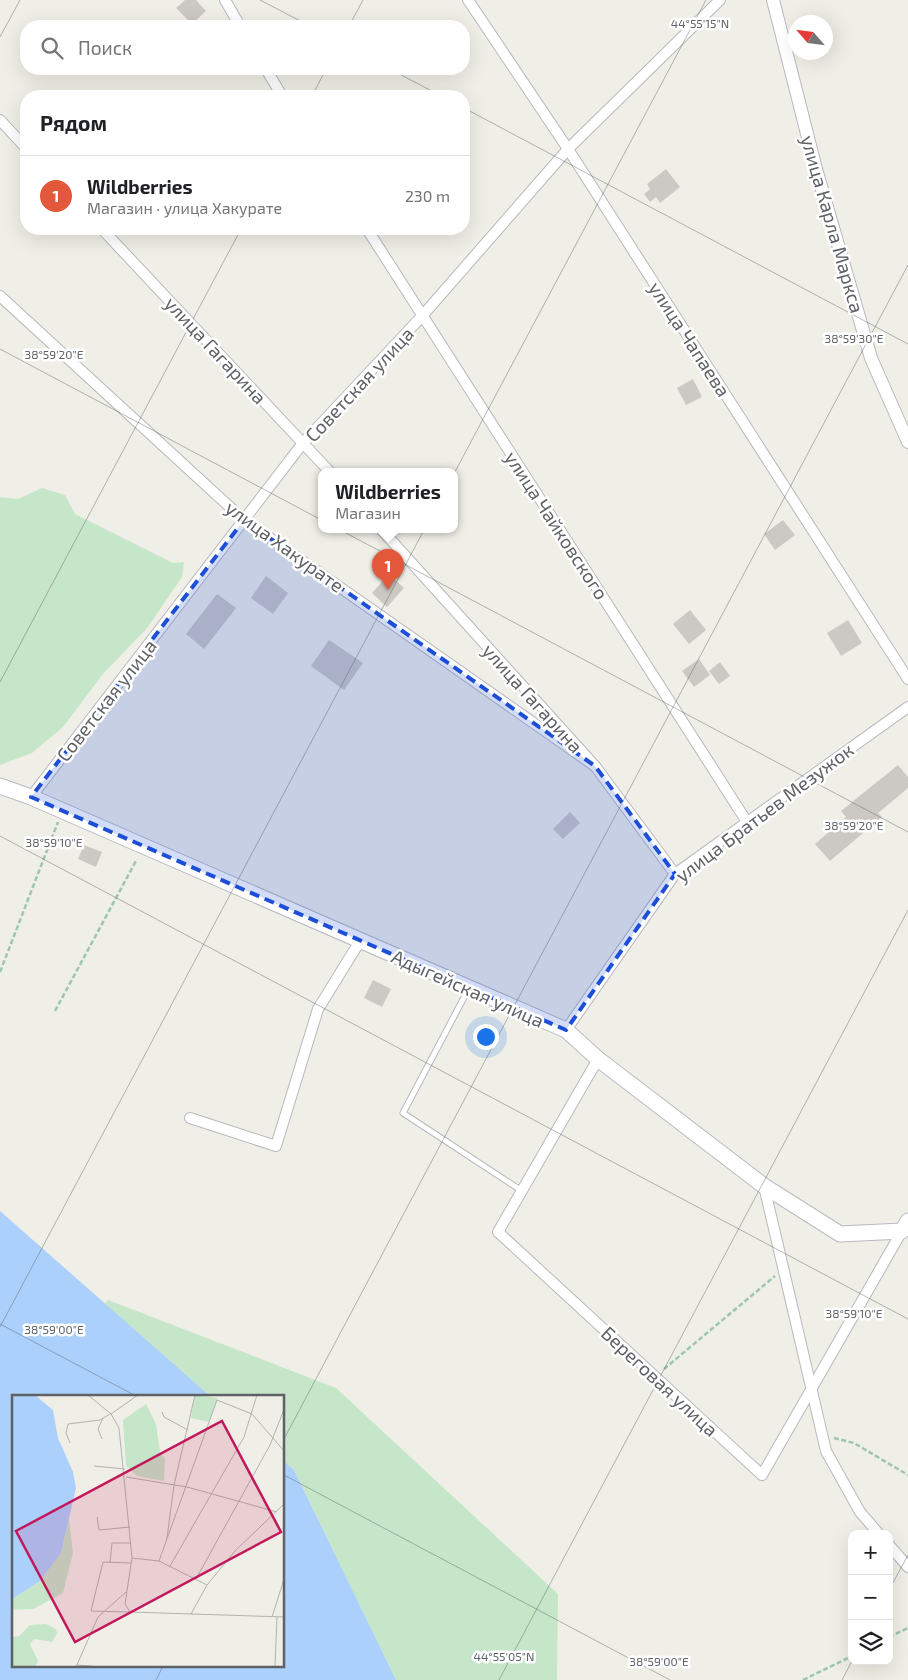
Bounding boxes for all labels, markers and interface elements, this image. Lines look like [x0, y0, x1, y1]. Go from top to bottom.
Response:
north arrow [788, 15, 833, 60]
text: 44°55'15"N [671, 16, 729, 30]
search box [20, 20, 470, 75]
icon: search [38, 34, 66, 62]
text: Поиск [78, 36, 132, 59]
text: Рядом [40, 110, 107, 135]
street label: улица Карла Маркса [796, 132, 869, 316]
text: Wildberries [87, 175, 193, 198]
text: 1 [53, 186, 59, 205]
text: 230 m [405, 186, 450, 205]
text: Магазин · улица Хакурате [87, 198, 282, 217]
street label: улица Чапаева [643, 277, 736, 401]
street label: улица Гагарина [160, 292, 272, 409]
street label: Советская улица [300, 322, 419, 447]
text: 38°59'30"E [825, 331, 884, 345]
text: 38°59'20"E [24, 347, 84, 361]
street label: улица Чайковского [500, 447, 613, 604]
popup [318, 468, 458, 533]
text: Wildberries [335, 480, 441, 503]
street label: улица Хакурате [221, 495, 349, 597]
text: Магазин [335, 503, 401, 522]
pin: 1 [372, 549, 404, 590]
street label: Советская улица [51, 634, 162, 766]
street label: улица Гагарина [477, 639, 588, 758]
street label: улица Братьев Мезужок [671, 738, 858, 887]
text: 38°59'20"E [824, 818, 884, 832]
text: 38°59'10"E [25, 835, 83, 849]
street label: Адыгейская улица [388, 944, 548, 1033]
your location [473, 1024, 499, 1050]
text: 38°59'10"E [825, 1306, 883, 1320]
street label: Береговая улица [596, 1321, 723, 1442]
text: 38°59'00"E [24, 1322, 84, 1336]
inset map [12, 1395, 285, 1668]
map controls [848, 1530, 893, 1665]
button: + [848, 1530, 893, 1575]
button: − [848, 1575, 893, 1620]
button: layers [848, 1620, 893, 1665]
text: 44°55'05"N [474, 1649, 534, 1663]
text: 38°59'00"E [629, 1654, 689, 1668]

